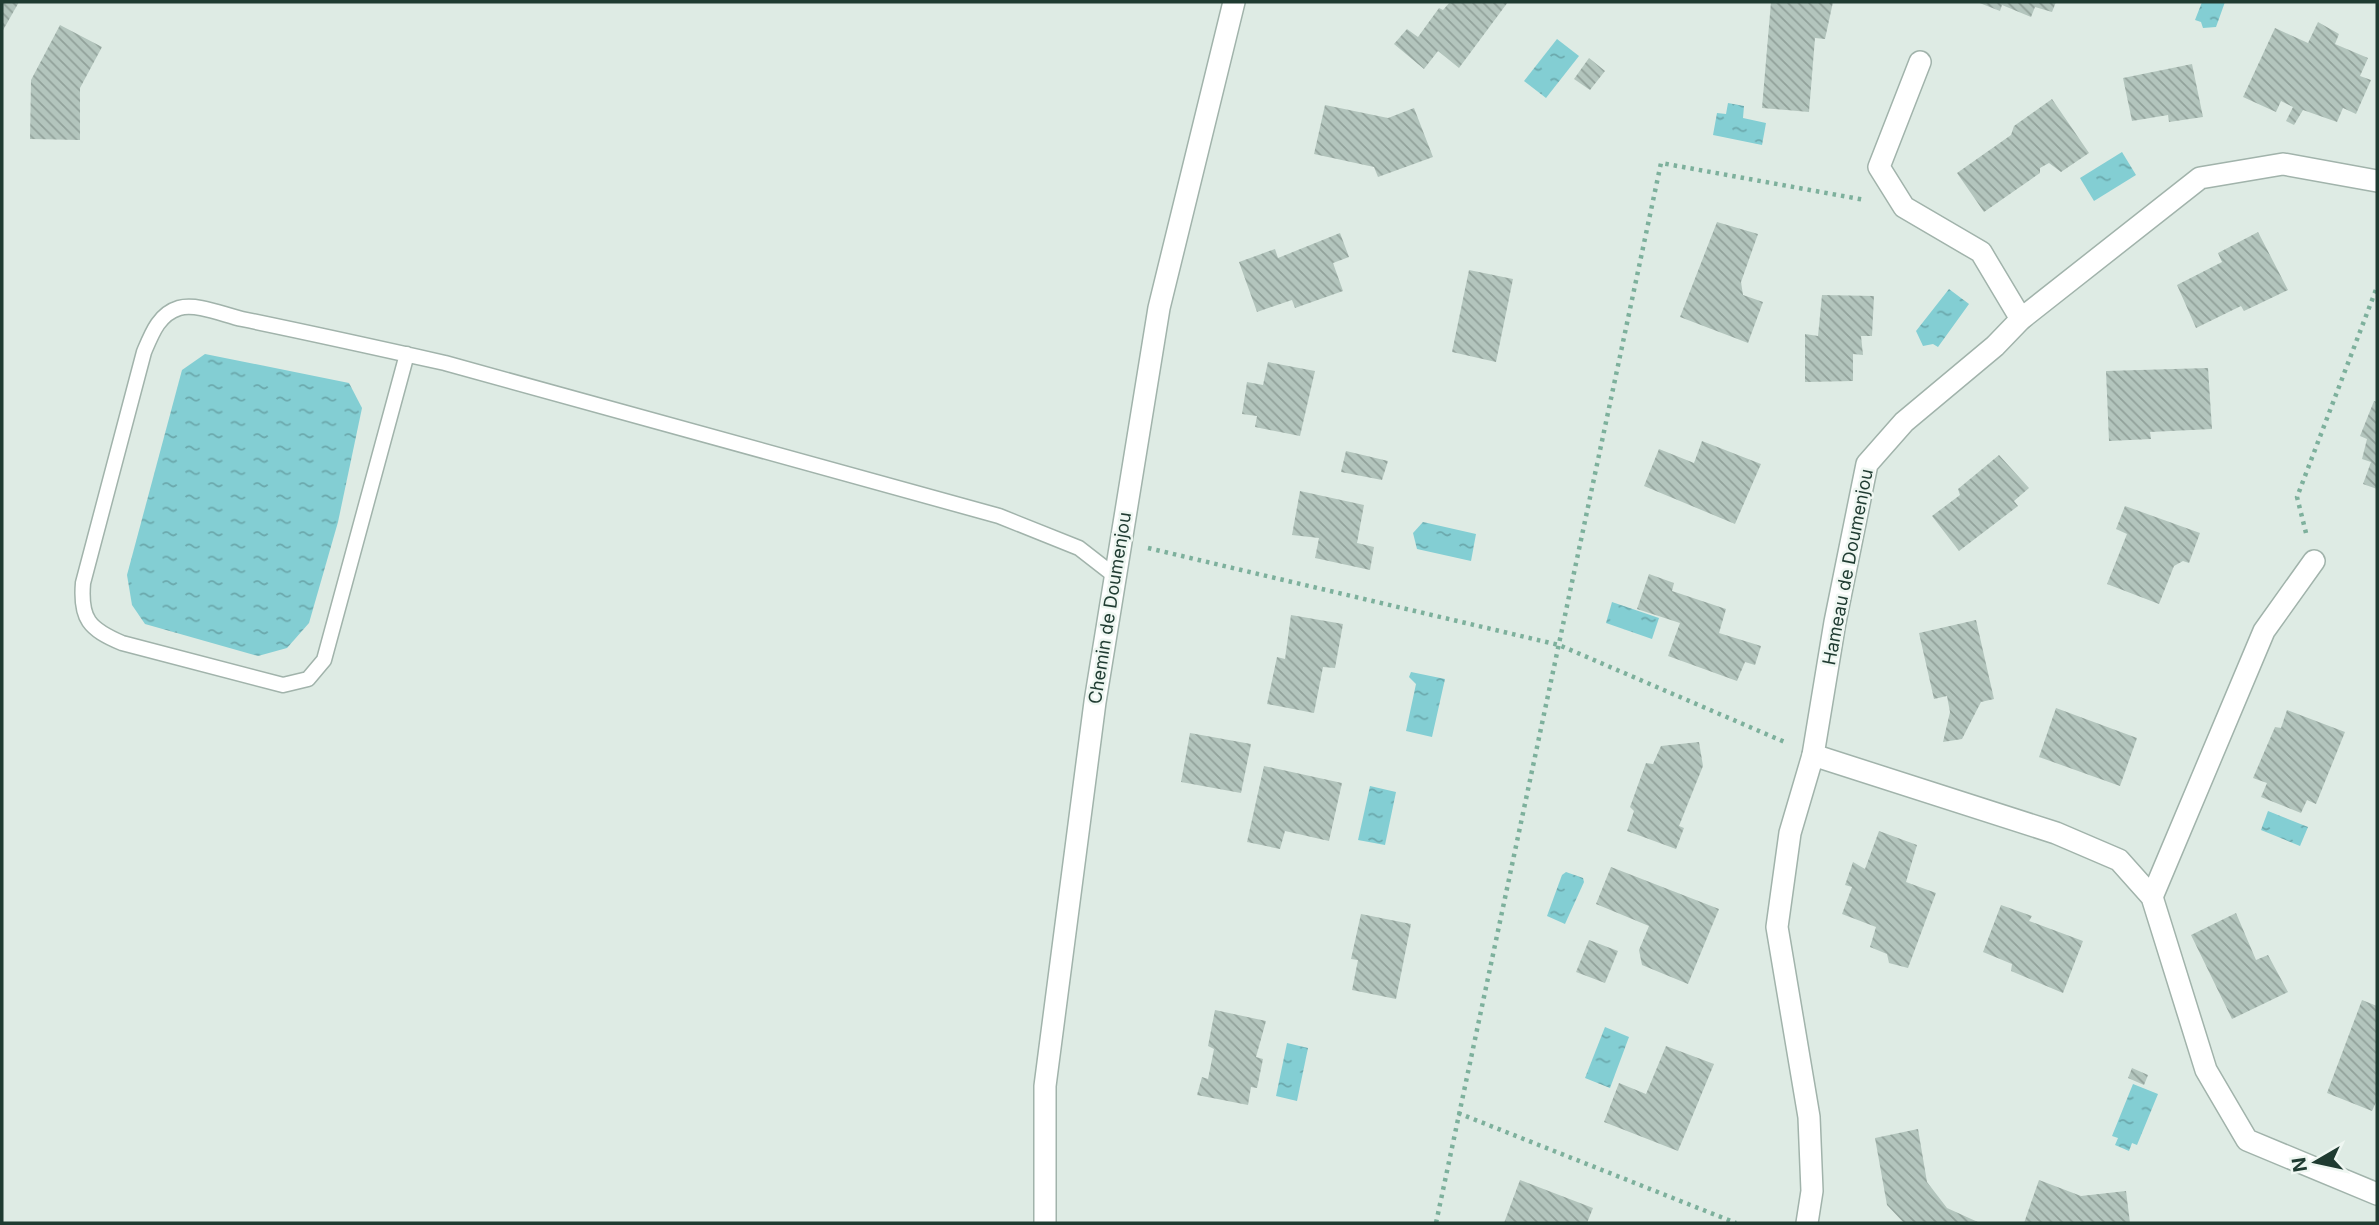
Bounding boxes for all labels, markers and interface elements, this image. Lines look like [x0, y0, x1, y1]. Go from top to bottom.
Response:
street label: Hameau de Doumenjou [1818, 467, 1877, 667]
street label: Chemin de Doumenjou [1084, 511, 1135, 705]
north arrow [2281, 1127, 2351, 1197]
text: N [2287, 1156, 2312, 1174]

